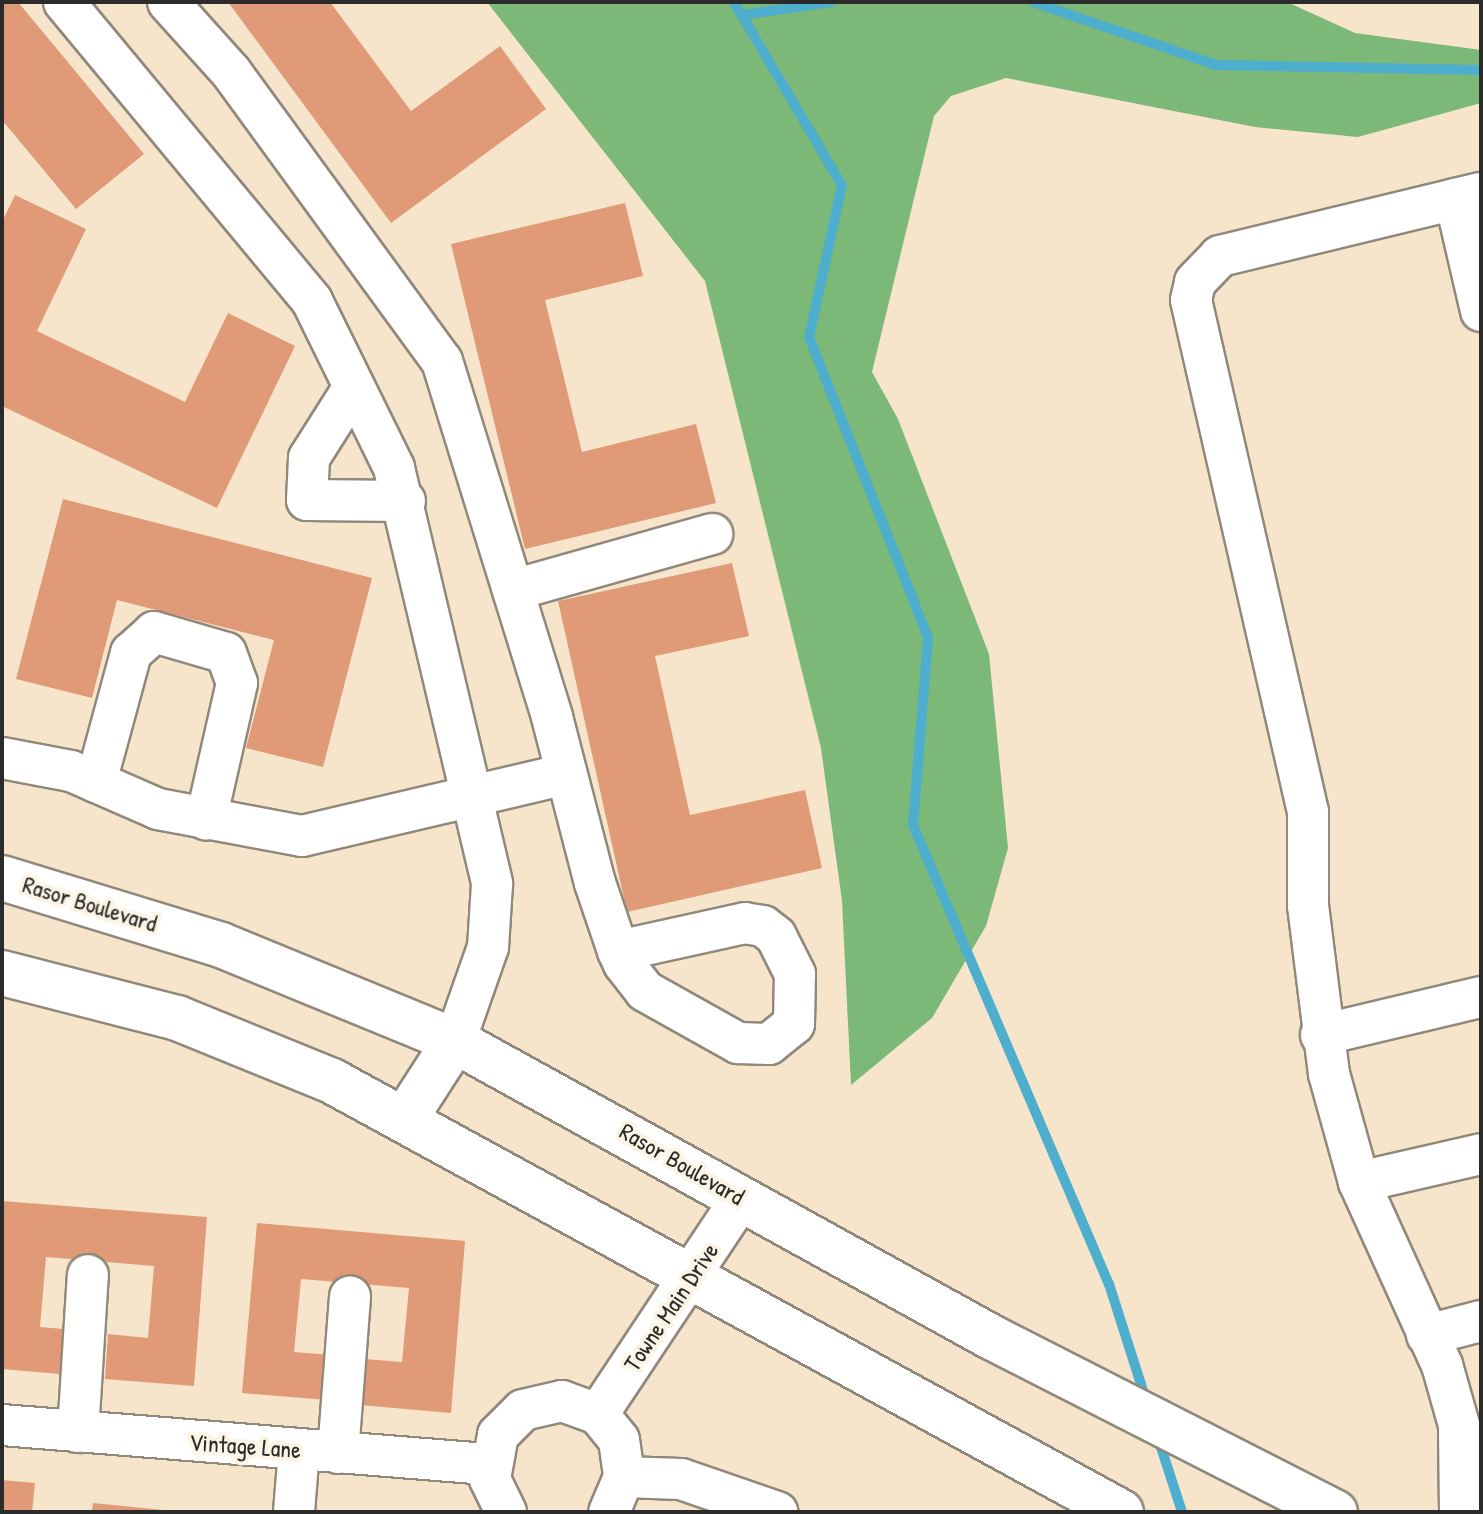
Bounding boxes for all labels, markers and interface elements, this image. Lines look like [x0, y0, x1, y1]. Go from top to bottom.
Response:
street label: Rasor Boulevard [19, 870, 161, 938]
street label: Rasor Boulevard [615, 1117, 749, 1211]
street label: Towne Main Drive [618, 1237, 724, 1377]
street label: Vintage Lane [188, 1428, 302, 1464]

